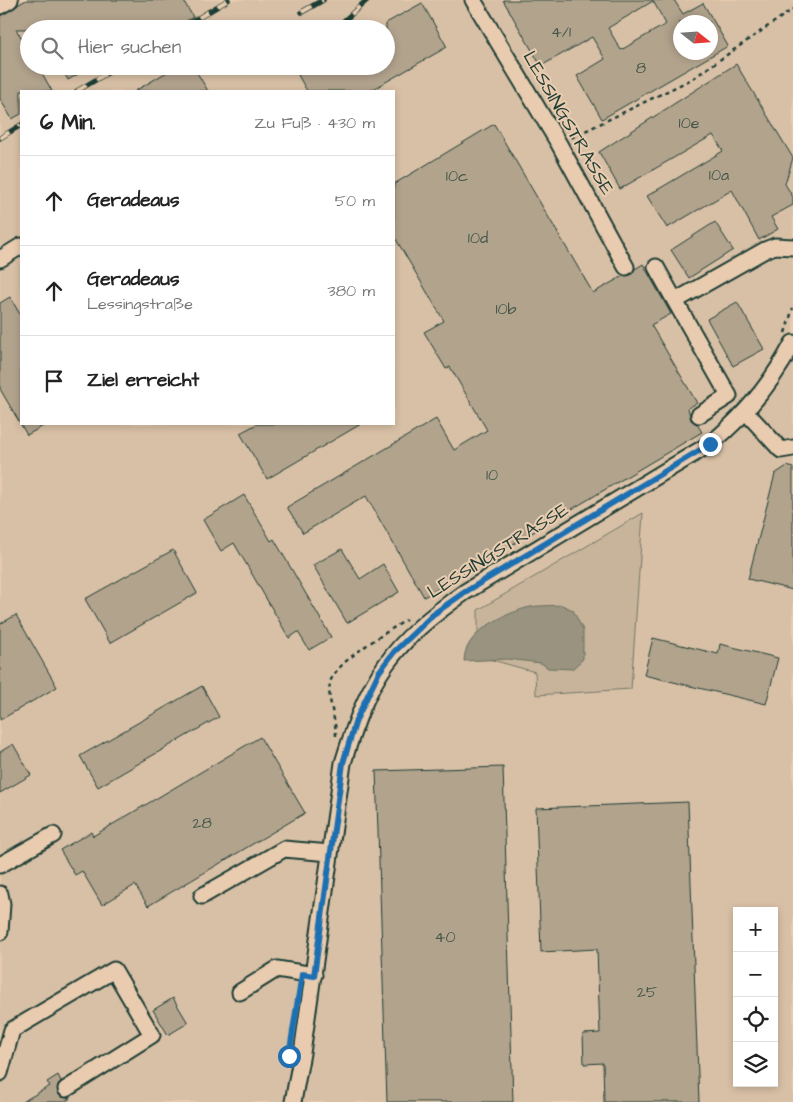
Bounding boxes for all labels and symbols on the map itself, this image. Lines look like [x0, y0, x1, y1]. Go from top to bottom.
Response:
north arrow [673, 15, 718, 60]
house number: 4/1 [551, 21, 571, 43]
street label: LESSINGSTRASSE [516, 46, 620, 200]
house number: 8 [636, 57, 646, 79]
house number: 10e [679, 112, 700, 134]
house number: 10a [709, 164, 729, 186]
house number: 10c [446, 165, 468, 187]
house number: 10d [468, 227, 488, 249]
house number: 10b [495, 298, 517, 320]
route end [699, 433, 722, 456]
house number: 10 [486, 464, 498, 486]
street label: LESSINGSTRASSE [422, 497, 574, 605]
house number: 28 [192, 812, 212, 834]
house number: 40 [435, 926, 455, 948]
house number: 25 [637, 981, 658, 1003]
route start [278, 1045, 301, 1068]

